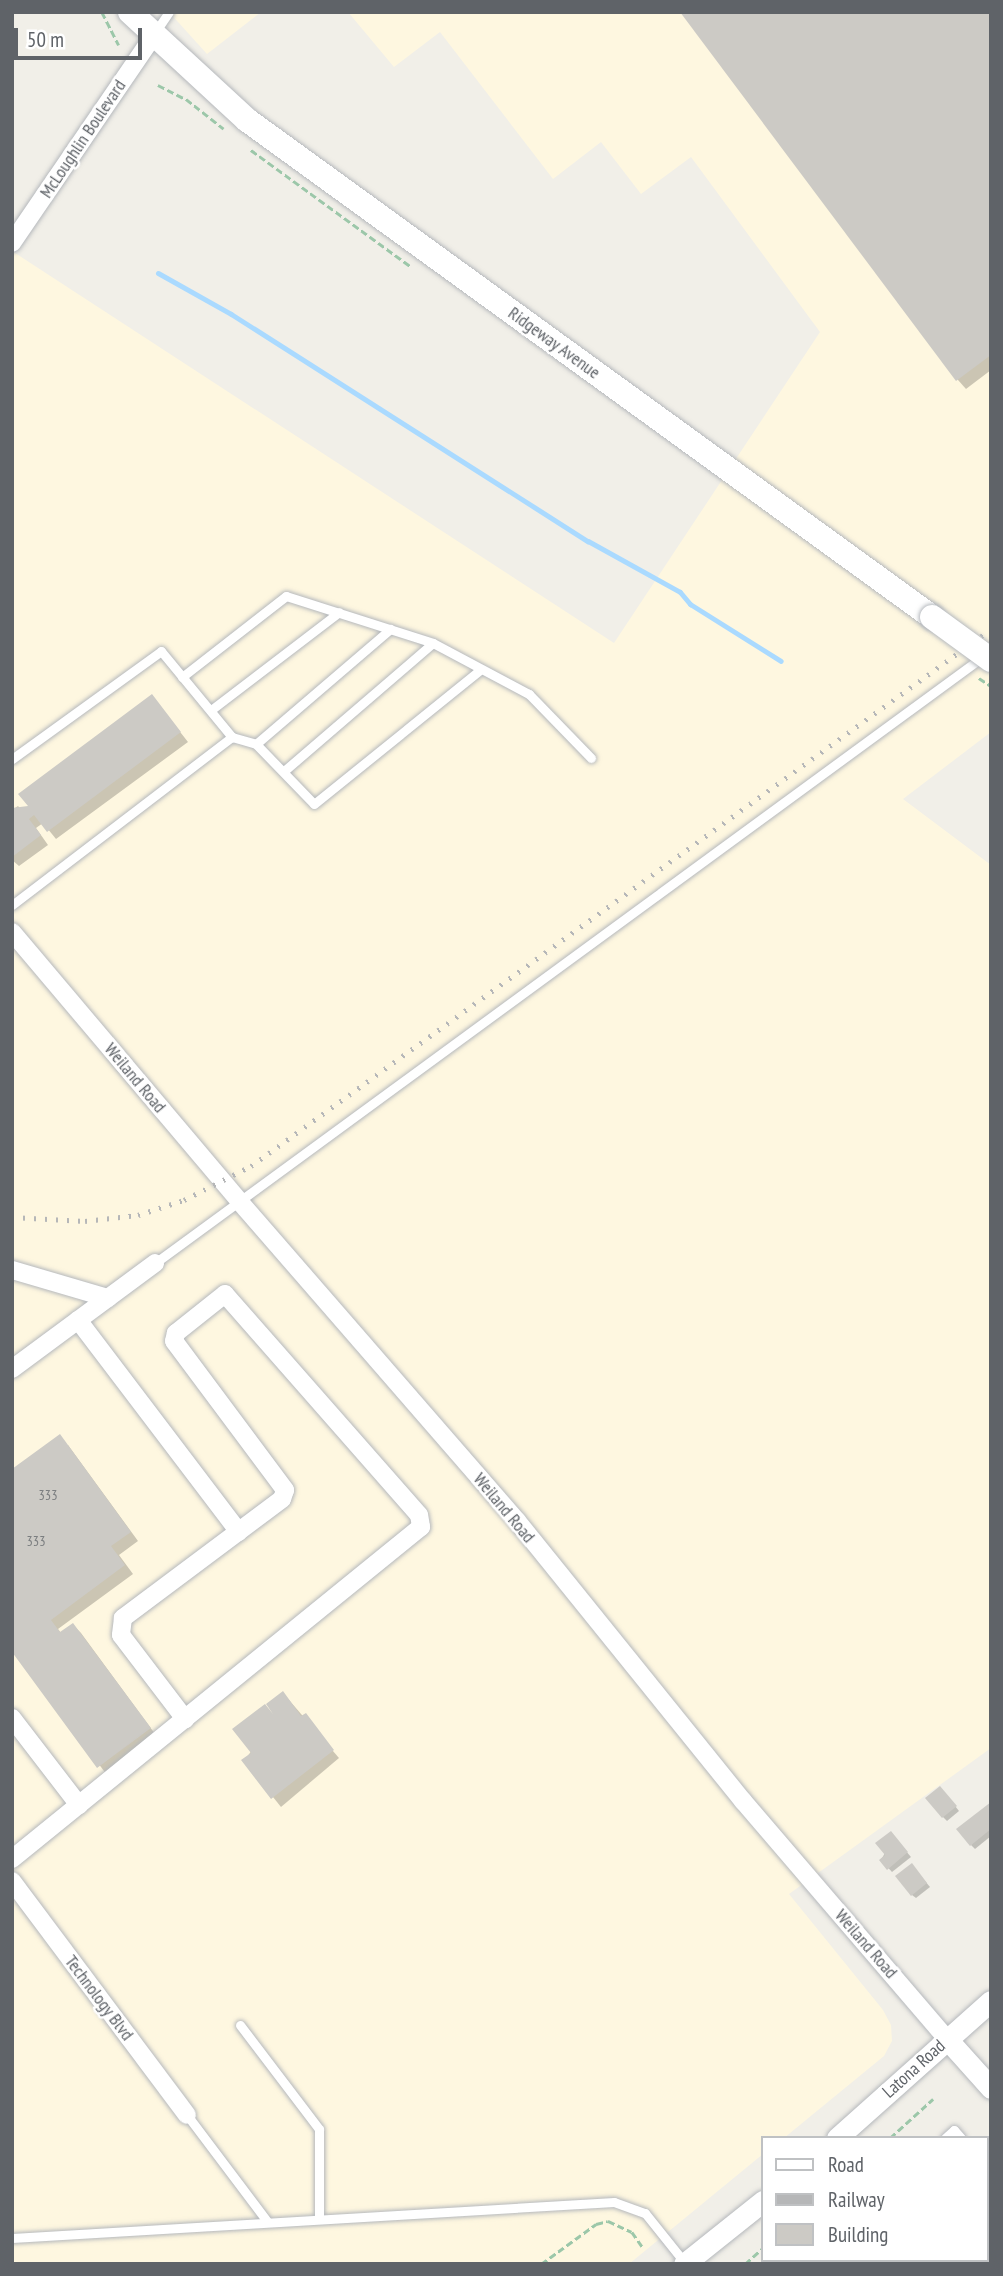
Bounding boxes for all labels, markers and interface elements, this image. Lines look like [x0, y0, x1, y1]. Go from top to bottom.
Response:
scale bar [18, 14, 145, 58]
text: 50 m [27, 26, 64, 53]
street label: McLoughlin Boulevard [35, 76, 131, 202]
street label: Ridgeway Avenue [503, 302, 605, 384]
street label: Weiland Road [100, 1039, 170, 1117]
street label: Weiland Road [469, 1469, 539, 1547]
house number: 333 [39, 1487, 57, 1503]
house number: 333 [27, 1533, 45, 1549]
street label: Weiland Road [830, 1905, 902, 1983]
street label: Technology Blvd [60, 1951, 138, 2045]
street label: Latona Road [878, 2035, 950, 2103]
legend [762, 2136, 989, 2262]
text: Road [828, 2151, 864, 2178]
text: Railway [828, 2186, 885, 2213]
text: Building [828, 2221, 888, 2248]

